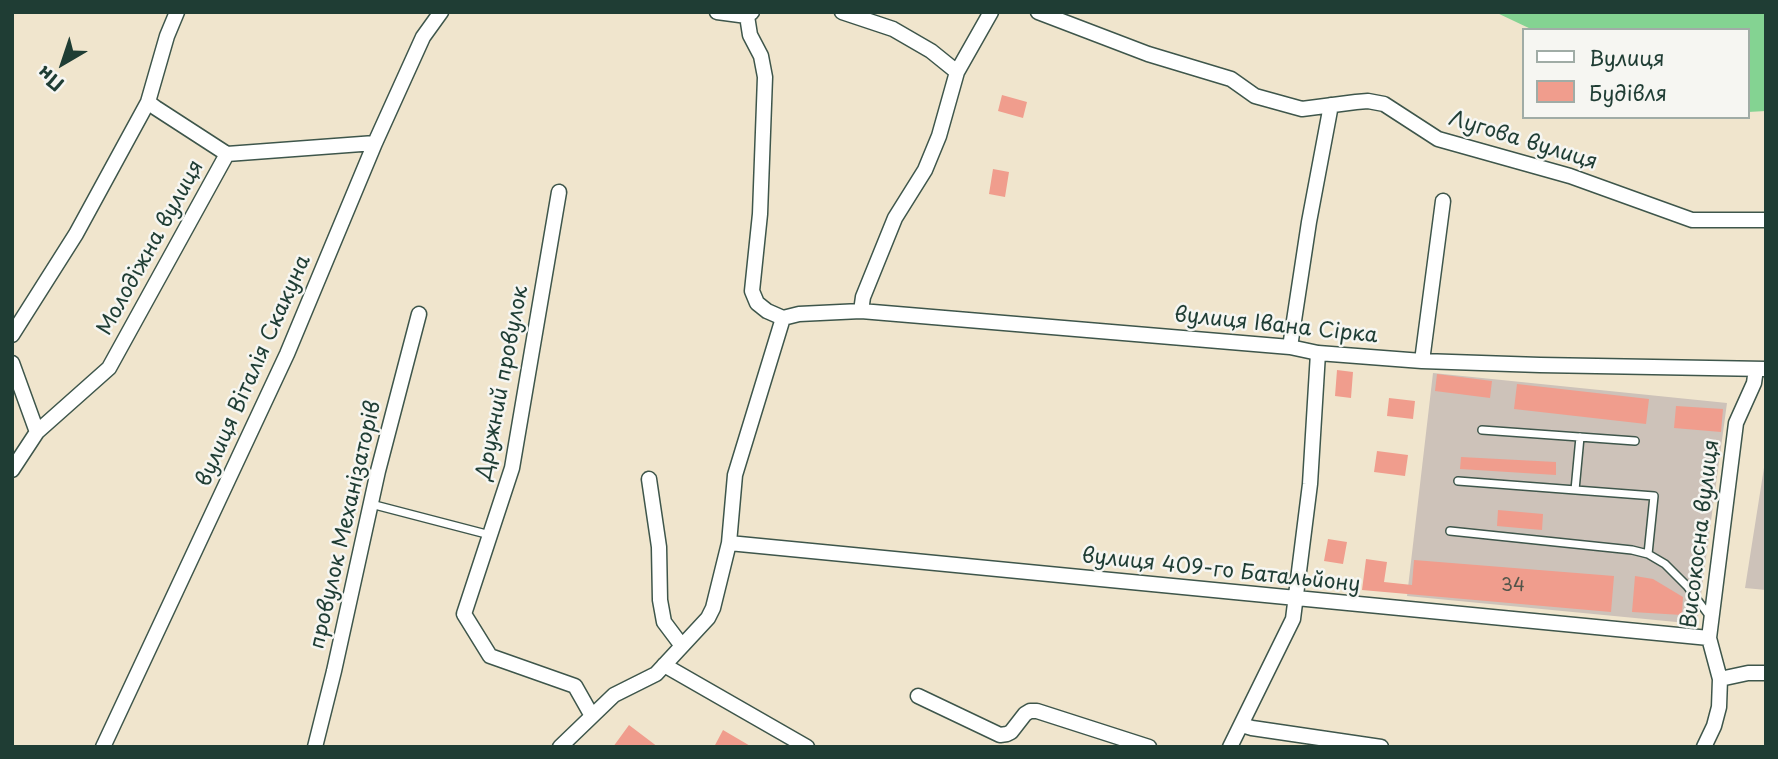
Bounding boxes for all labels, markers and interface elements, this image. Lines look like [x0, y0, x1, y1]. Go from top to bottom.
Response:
north arrow [28, 28, 98, 98]
legend [1522, 28, 1750, 119]
text: Вулиця [1589, 41, 1665, 73]
text: Пн [30, 60, 69, 99]
text: Будівля [1589, 76, 1667, 108]
street label: Лугова вулиця [1446, 106, 1600, 176]
street label: Молодіжна вулиця [92, 156, 210, 340]
street label: вулиця Віталія Скакуна [192, 251, 316, 491]
street label: Дружний провулок [472, 284, 534, 482]
street label: вулиця Івана Сірка [1173, 303, 1379, 349]
street label: провулок Механізаторів [305, 399, 387, 651]
street label: Високосна вулиця [1677, 438, 1725, 630]
street label: вулиця 409-го Батальйону [1081, 544, 1361, 598]
house number: 34 [1501, 575, 1525, 597]

